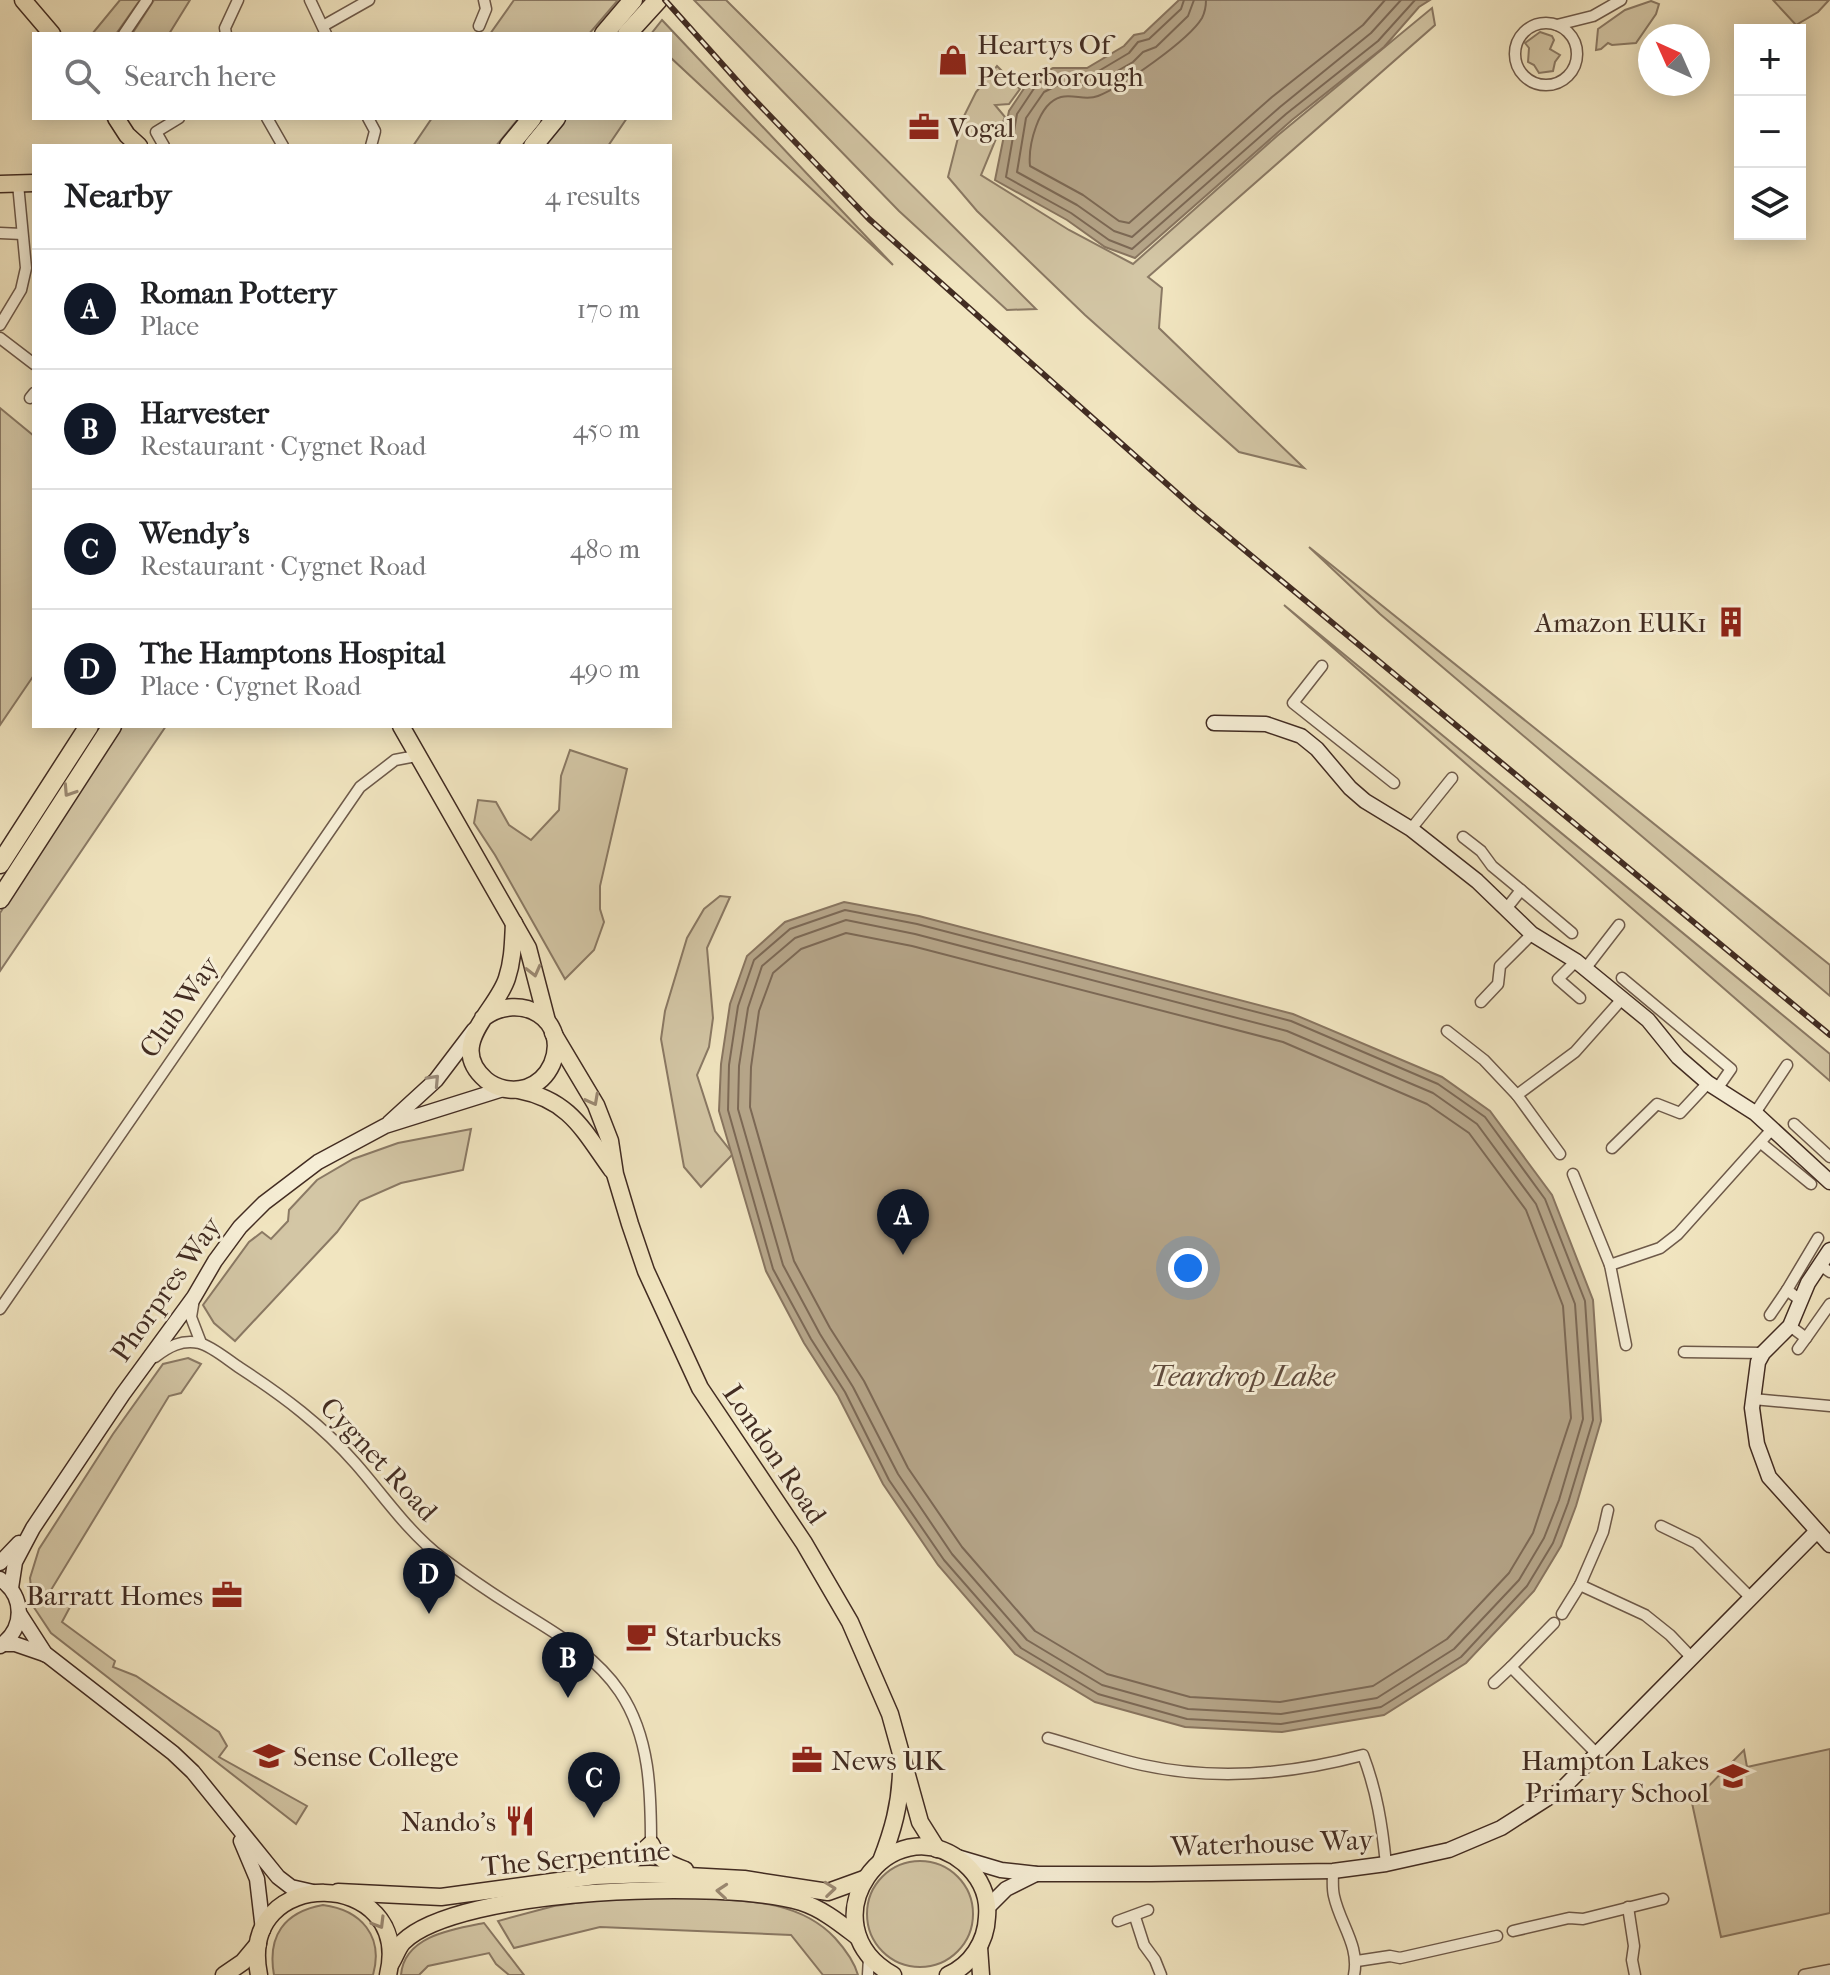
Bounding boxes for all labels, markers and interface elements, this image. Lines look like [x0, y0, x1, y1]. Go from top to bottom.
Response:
north arrow [1638, 24, 1710, 96]
map controls [1734, 24, 1806, 240]
button: + [1734, 24, 1806, 96]
place label: Heartys Of Peterborough [977, 28, 1144, 93]
search box [32, 32, 672, 120]
shop icon: Heartys Of Peterborough [936, 43, 970, 77]
icon: search [60, 54, 104, 98]
text: Search here [124, 59, 276, 94]
button: − [1734, 96, 1806, 168]
office icon: Vogal [907, 110, 941, 144]
place label: Vogal [947, 111, 1015, 144]
button: layers [1734, 168, 1806, 240]
text: Nearby [64, 176, 171, 216]
text: 4 results [545, 181, 640, 212]
text: Roman Pottery [140, 276, 337, 311]
text: A [82, 294, 98, 325]
text: 170 m [577, 294, 640, 325]
text: Place [140, 311, 199, 342]
text: Harvester [140, 396, 269, 431]
text: B [82, 414, 98, 445]
text: 450 m [573, 414, 640, 445]
text: Restaurant · Cygnet Road [140, 431, 426, 462]
text: Wendy's [140, 516, 249, 551]
text: C [81, 534, 99, 565]
text: 480 m [570, 534, 640, 565]
text: Restaurant · Cygnet Road [140, 551, 426, 582]
building icon: Amazon EUK1 [1714, 605, 1748, 639]
place label: Amazon EUK1 [1534, 606, 1707, 639]
text: The Hamptons Hospital [140, 636, 446, 671]
text: D [80, 654, 100, 685]
text: 490 m [569, 654, 640, 685]
text: Place · Cygnet Road [140, 671, 361, 702]
one-way arrow [64, 782, 79, 797]
street label: Club Way [132, 949, 226, 1064]
one-way arrow [524, 964, 541, 977]
one-way arrow [425, 1075, 439, 1090]
one-way arrow [583, 1092, 598, 1107]
pin: A [877, 1189, 929, 1255]
street label: Phorpres Way [104, 1209, 229, 1368]
your location [1168, 1248, 1208, 1288]
water label: Teardrop Lake [1149, 1359, 1336, 1394]
street label: London Road [716, 1378, 834, 1531]
street label: Cygnet Road [313, 1390, 445, 1528]
pin: D [403, 1548, 455, 1614]
office icon: Barratt Homes [210, 1578, 244, 1612]
place label: Barratt Homes [26, 1579, 203, 1612]
cafe icon: Starbucks [624, 1619, 658, 1653]
place label: Starbucks [665, 1620, 781, 1653]
pin: B [542, 1632, 594, 1698]
school or university icon: Sense College [252, 1739, 286, 1773]
place label: Sense College [293, 1740, 459, 1773]
office icon: News UK [790, 1743, 824, 1777]
place label: News UK [831, 1744, 946, 1777]
place label: Hampton Lakes Primary School [1521, 1744, 1709, 1809]
pin: C [568, 1752, 620, 1818]
school or university icon: Hampton Lakes Primary School [1716, 1759, 1750, 1793]
restaurant icon: Nando's [503, 1804, 537, 1838]
place label: Nando's [401, 1805, 496, 1838]
street label: Waterhouse Way [1169, 1823, 1375, 1863]
street label: The Serpentine [480, 1833, 672, 1883]
one-way arrow [823, 1880, 836, 1897]
one-way arrow [715, 1883, 728, 1900]
one-way arrow [369, 1914, 385, 1929]

